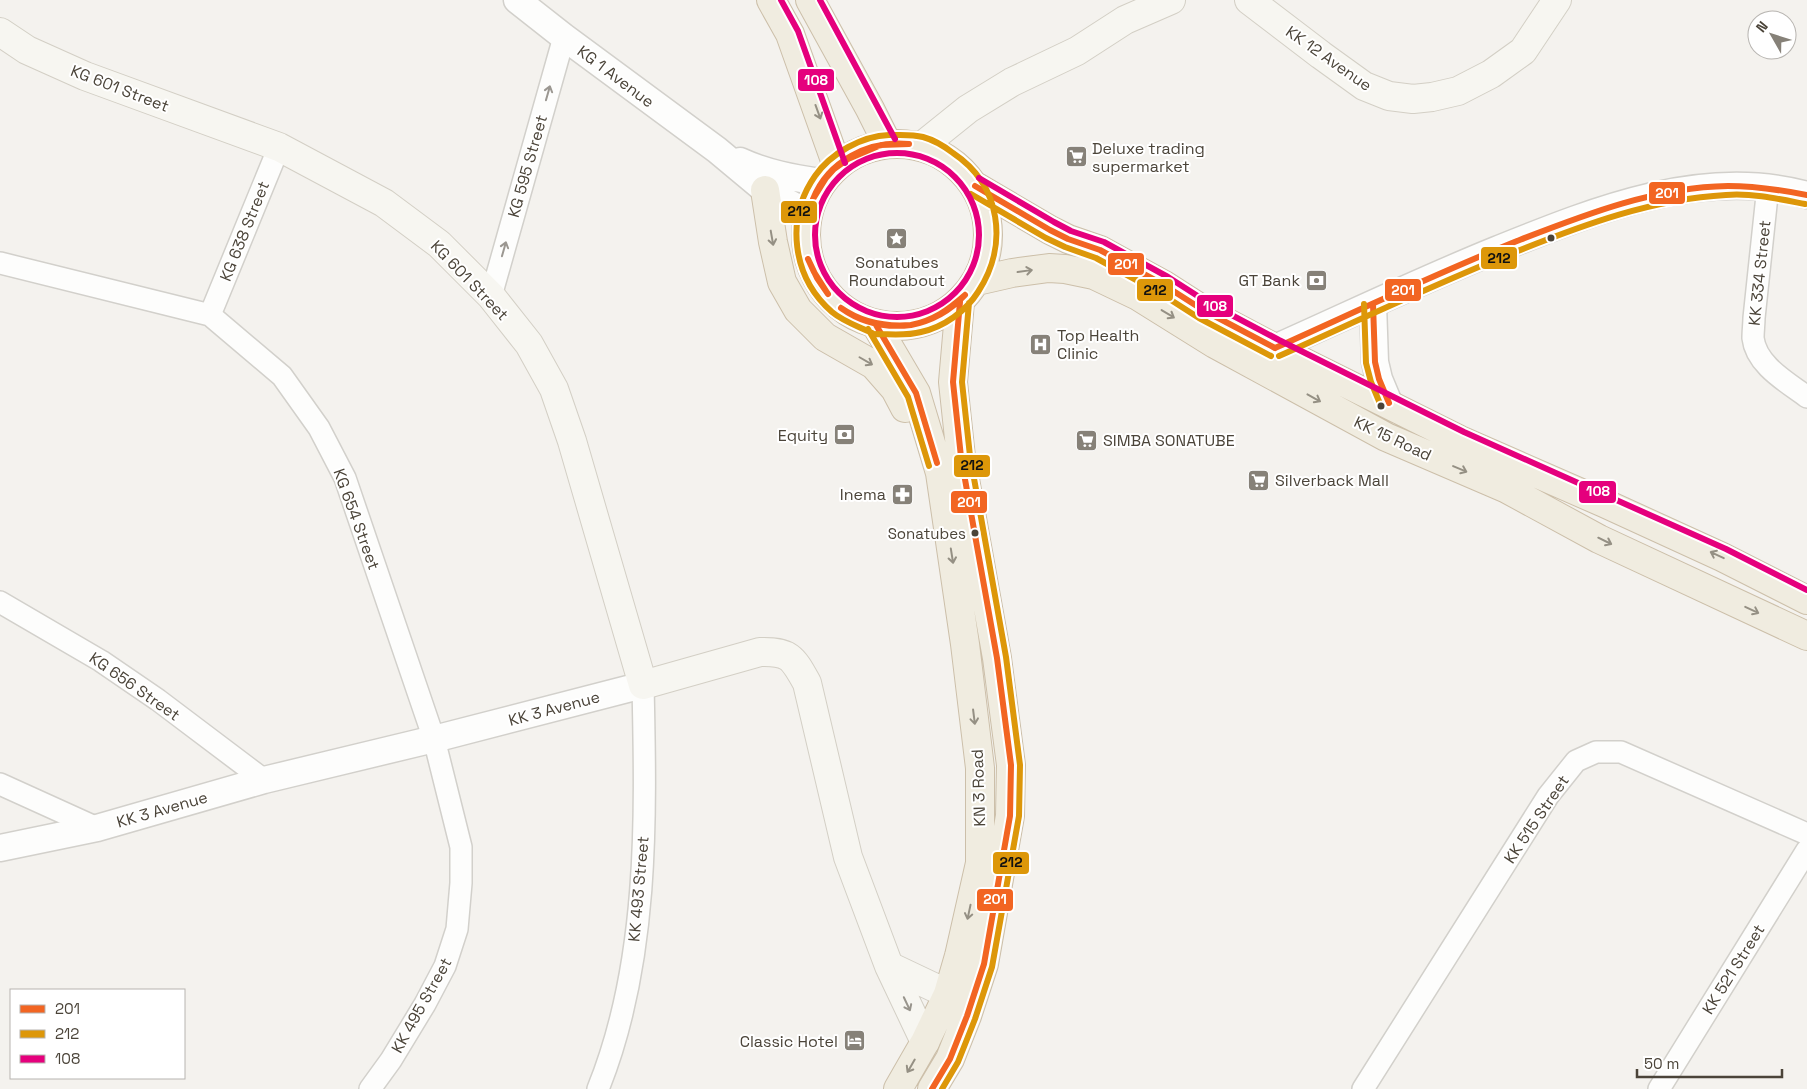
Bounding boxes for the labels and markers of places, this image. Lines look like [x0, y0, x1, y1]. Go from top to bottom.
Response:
place label: Deluxe trading supermarket [1092, 138, 1205, 177]
supermarket icon: Deluxe trading supermarket [1064, 145, 1088, 169]
place icon: Sonatubes Roundabout [885, 226, 909, 250]
unlabelled marker [1546, 233, 1556, 243]
place label: Sonatubes Roundabout [849, 252, 945, 291]
bank icon: GT Bank [1304, 268, 1328, 292]
place label: GT Bank [1239, 270, 1300, 291]
place label: Top Health Clinic [1057, 325, 1139, 364]
hospital icon: Top Health Clinic [1029, 332, 1053, 356]
unlabelled marker [1376, 401, 1386, 411]
bank icon: Equity [832, 423, 856, 447]
place label: Equity [778, 425, 828, 446]
supermarket icon: SIMBA SONATUBE [1075, 428, 1099, 452]
place label: SIMBA SONATUBE [1103, 430, 1235, 451]
supermarket icon: Silverback Mall [1247, 468, 1271, 492]
place label: Silverback Mall [1275, 470, 1389, 491]
pharmacy icon: Inema [890, 482, 914, 506]
place label: Inema [840, 484, 886, 505]
place label: Sonatubes [888, 524, 966, 543]
marker: Sonatubes [970, 528, 980, 538]
hotel icon: Classic Hotel [842, 1029, 866, 1053]
place label: Classic Hotel [740, 1031, 838, 1052]

